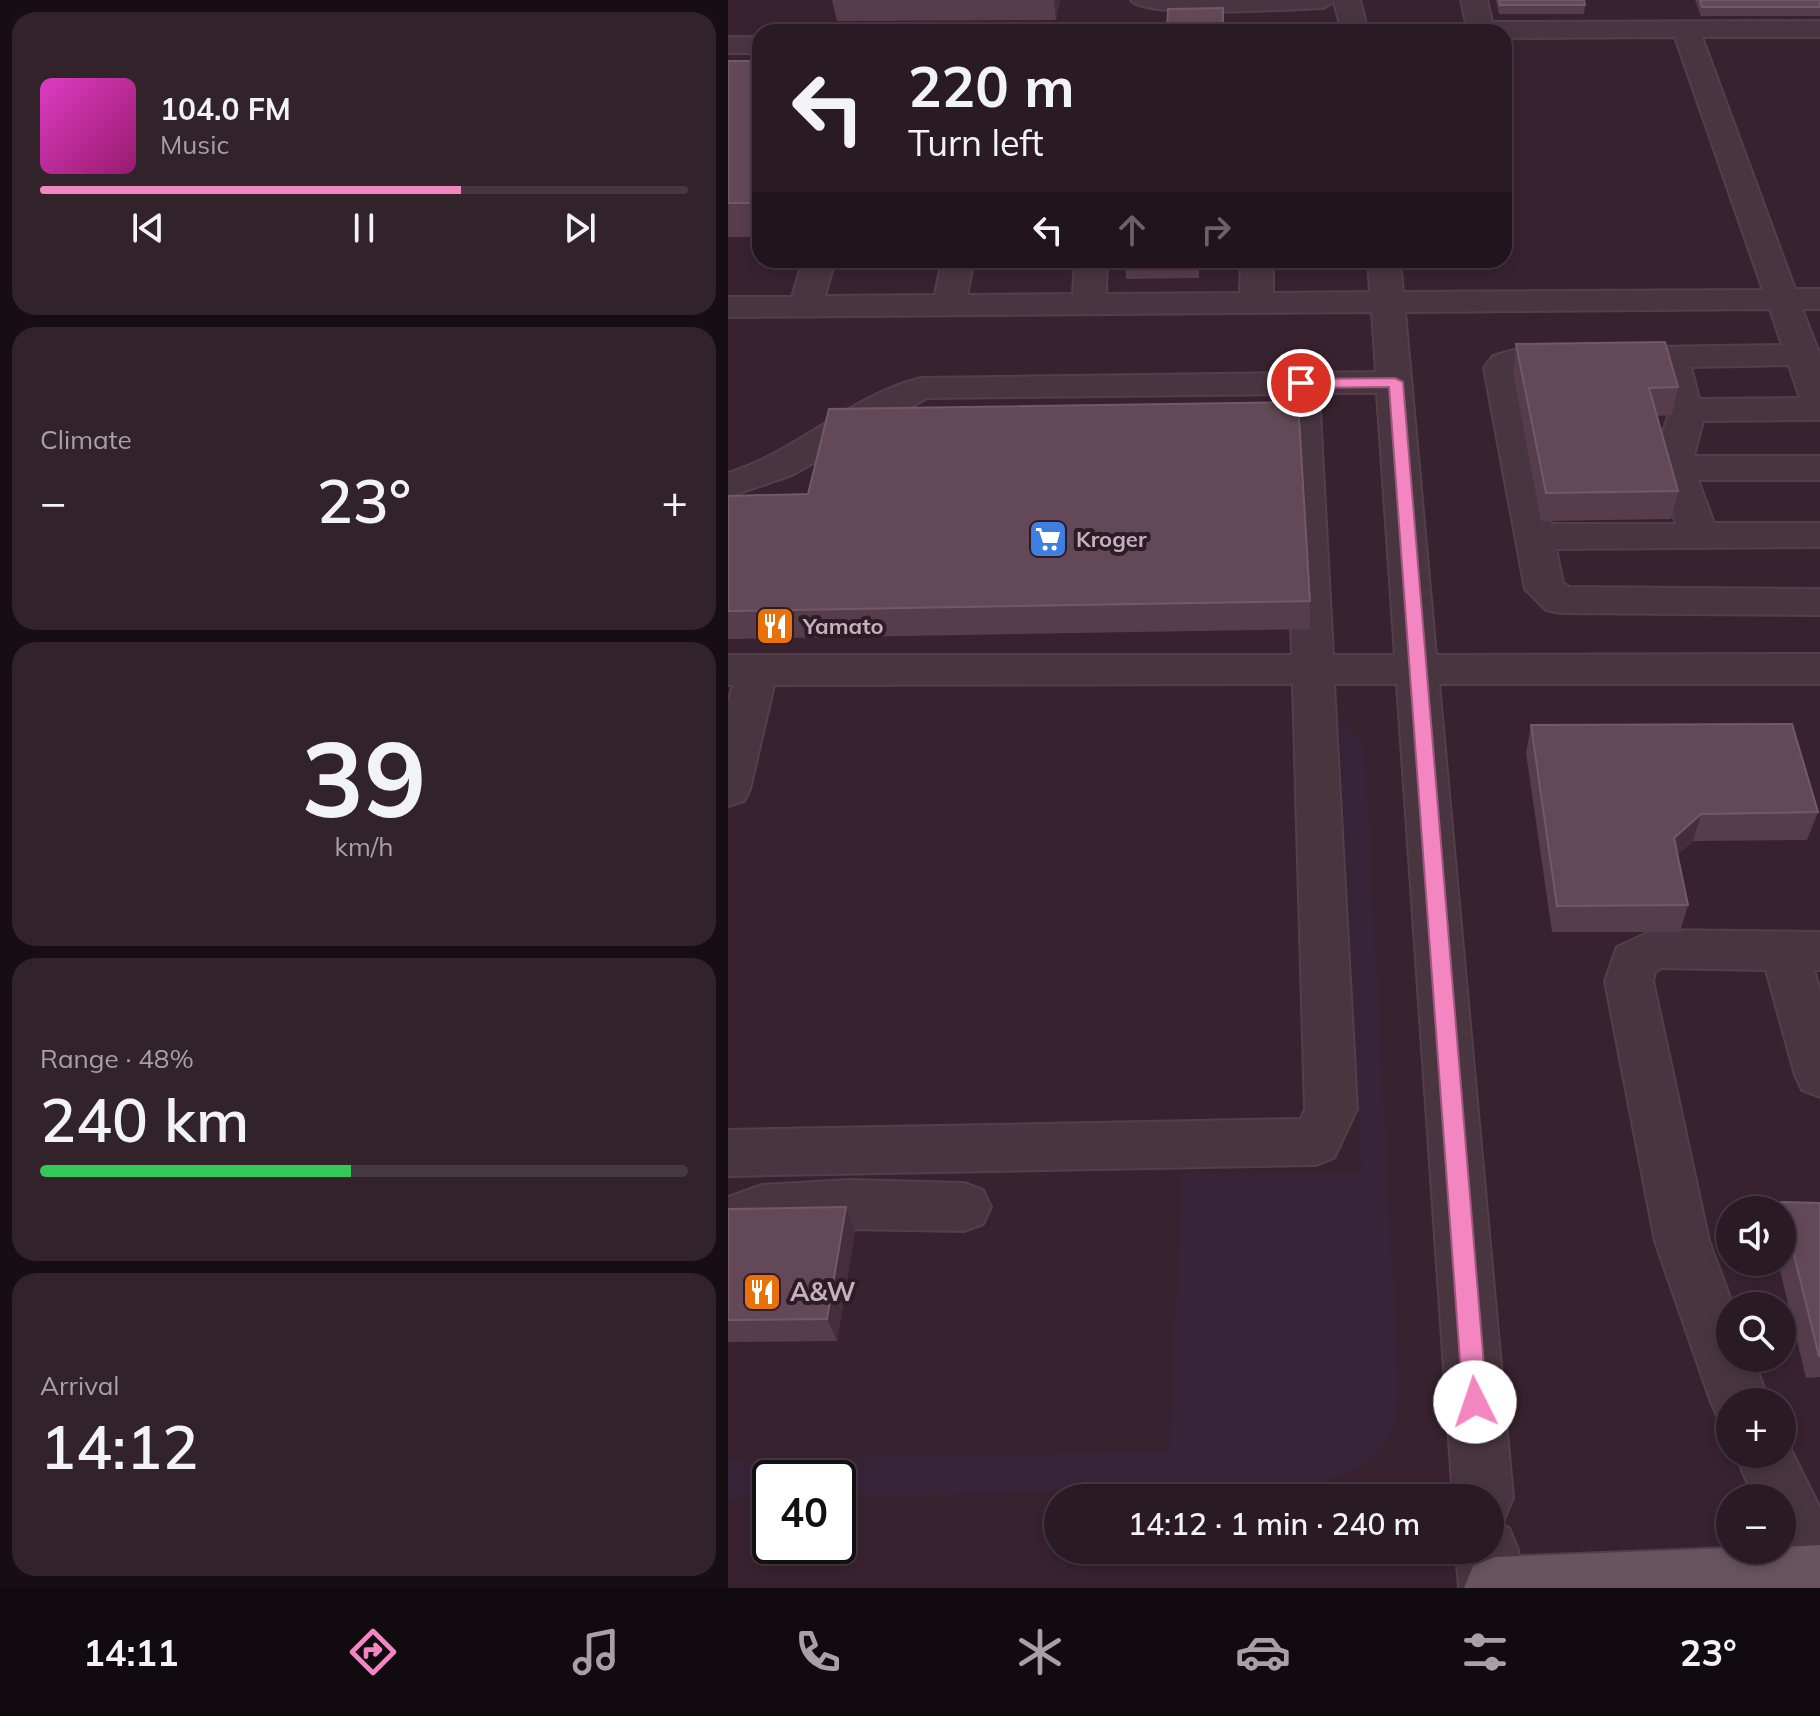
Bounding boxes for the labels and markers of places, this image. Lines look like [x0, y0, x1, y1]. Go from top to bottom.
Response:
pin [1267, 349, 1335, 417]
supermarket icon: Kroger [1027, 518, 1069, 560]
place label: Kroger [1076, 525, 1147, 553]
restaurant icon: Yamato [754, 605, 796, 647]
place label: Yamato [802, 612, 883, 640]
restaurant icon: A&W [741, 1271, 783, 1313]
place label: A&W [790, 1275, 856, 1308]

